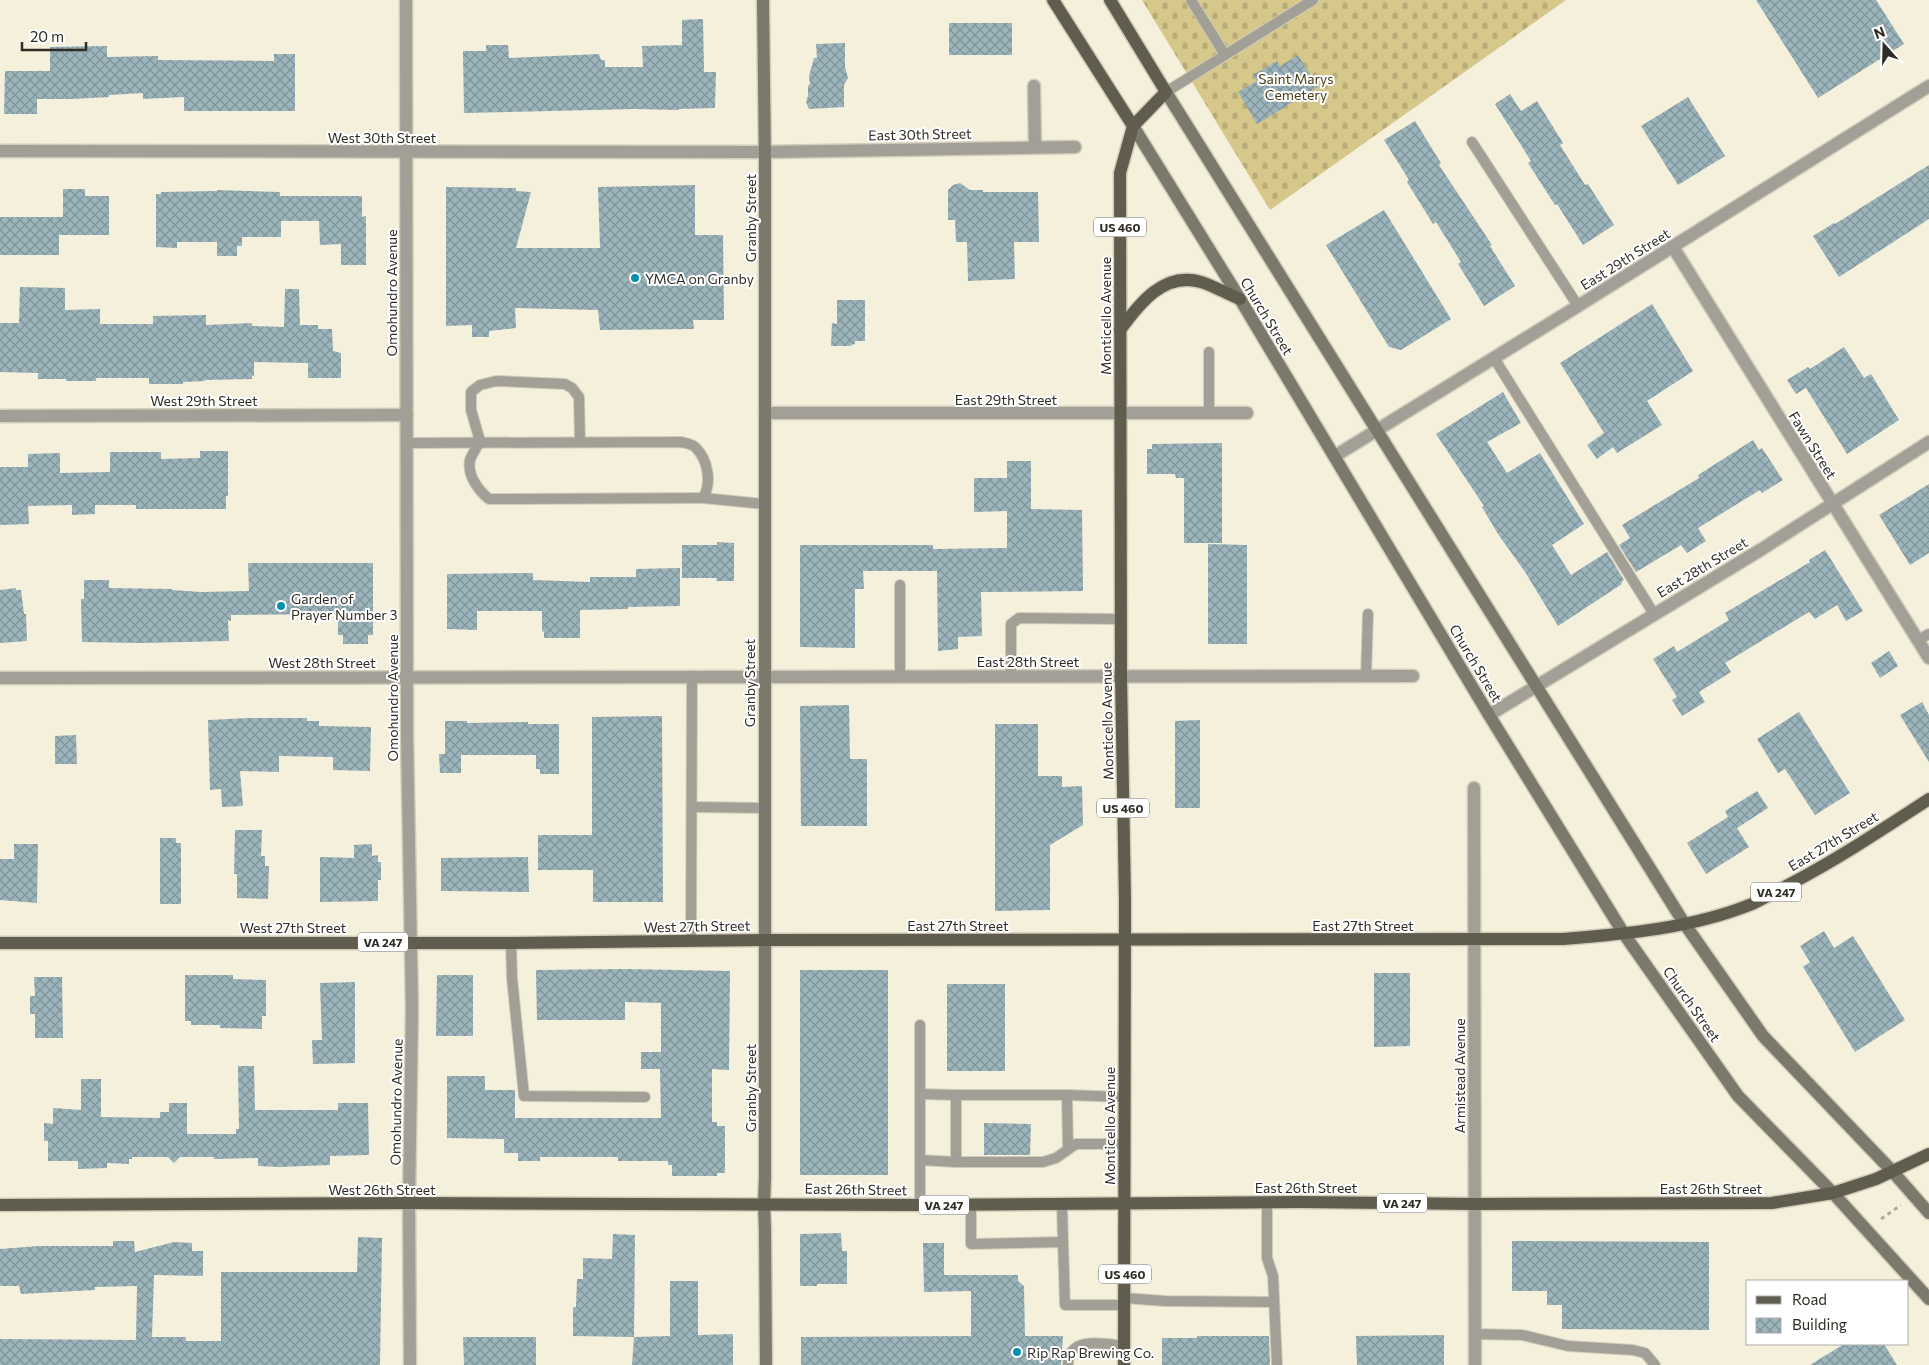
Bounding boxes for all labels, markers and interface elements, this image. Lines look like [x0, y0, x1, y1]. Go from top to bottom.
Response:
scale bar [22, 20, 86, 52]
north arrow [1859, 20, 1909, 70]
text: N [1872, 23, 1887, 42]
text: 20 m [30, 27, 64, 45]
park label: Saint Marys Cemetery [1258, 70, 1334, 103]
street label: East 30th Street [868, 125, 972, 143]
street label: West 30th Street [328, 129, 437, 146]
street label: Granby Street [742, 173, 759, 262]
road number: US 460 [1094, 218, 1146, 236]
street label: East 29th Street [1577, 224, 1673, 293]
street label: Omohundro Avenue [383, 229, 400, 357]
street label: Monticello Avenue [1097, 257, 1114, 375]
place label: YMCA on Granby [645, 270, 754, 287]
marker: YMCA on Granby [629, 272, 641, 284]
street label: Church Street [1237, 274, 1297, 358]
street label: East 29th Street [955, 391, 1058, 408]
street label: West 29th Street [150, 392, 258, 409]
street label: Fawn Street [1786, 408, 1841, 482]
street label: East 28th Street [1654, 533, 1751, 601]
place label: Garden of Prayer Number 3 [291, 590, 398, 623]
marker: Garden of Prayer Number 3 [275, 600, 287, 612]
street label: Church Street [1446, 621, 1506, 705]
street label: Omohundro Avenue [384, 634, 401, 762]
street label: Granby Street [741, 638, 758, 727]
street label: East 28th Street [977, 653, 1080, 670]
street label: West 28th Street [268, 654, 376, 671]
street label: Monticello Avenue [1097, 662, 1117, 780]
road number: US 460 [1097, 798, 1149, 818]
street label: East 27th Street [1785, 807, 1881, 874]
road number: VA 247 [1751, 882, 1801, 902]
street label: West 27th Street [644, 917, 751, 935]
street label: East 27th Street [907, 917, 1009, 934]
street label: East 27th Street [1312, 917, 1414, 934]
street label: West 27th Street [240, 919, 347, 936]
road number: VA 247 [358, 932, 408, 952]
street label: Church Street [1660, 963, 1724, 1045]
street label: Armistead Avenue [1451, 1018, 1468, 1134]
street label: Omohundro Avenue [386, 1038, 406, 1166]
street label: Granby Street [742, 1043, 759, 1132]
street label: Monticello Avenue [1101, 1067, 1118, 1185]
street label: East 26th Street [1255, 1179, 1358, 1196]
street label: East 26th Street [805, 1180, 908, 1198]
street label: East 26th Street [1660, 1180, 1763, 1197]
street label: West 26th Street [328, 1181, 436, 1198]
road number: VA 247 [1377, 1194, 1427, 1212]
road number: VA 247 [919, 1196, 969, 1214]
road number: US 460 [1099, 1264, 1151, 1284]
legend [1746, 1280, 1909, 1345]
text: Road [1792, 1290, 1827, 1308]
text: Building [1792, 1315, 1847, 1333]
place label: Rip Rap Brewing Co. [1027, 1344, 1154, 1361]
marker: Rip Rap Brewing Co. [1011, 1346, 1023, 1358]

